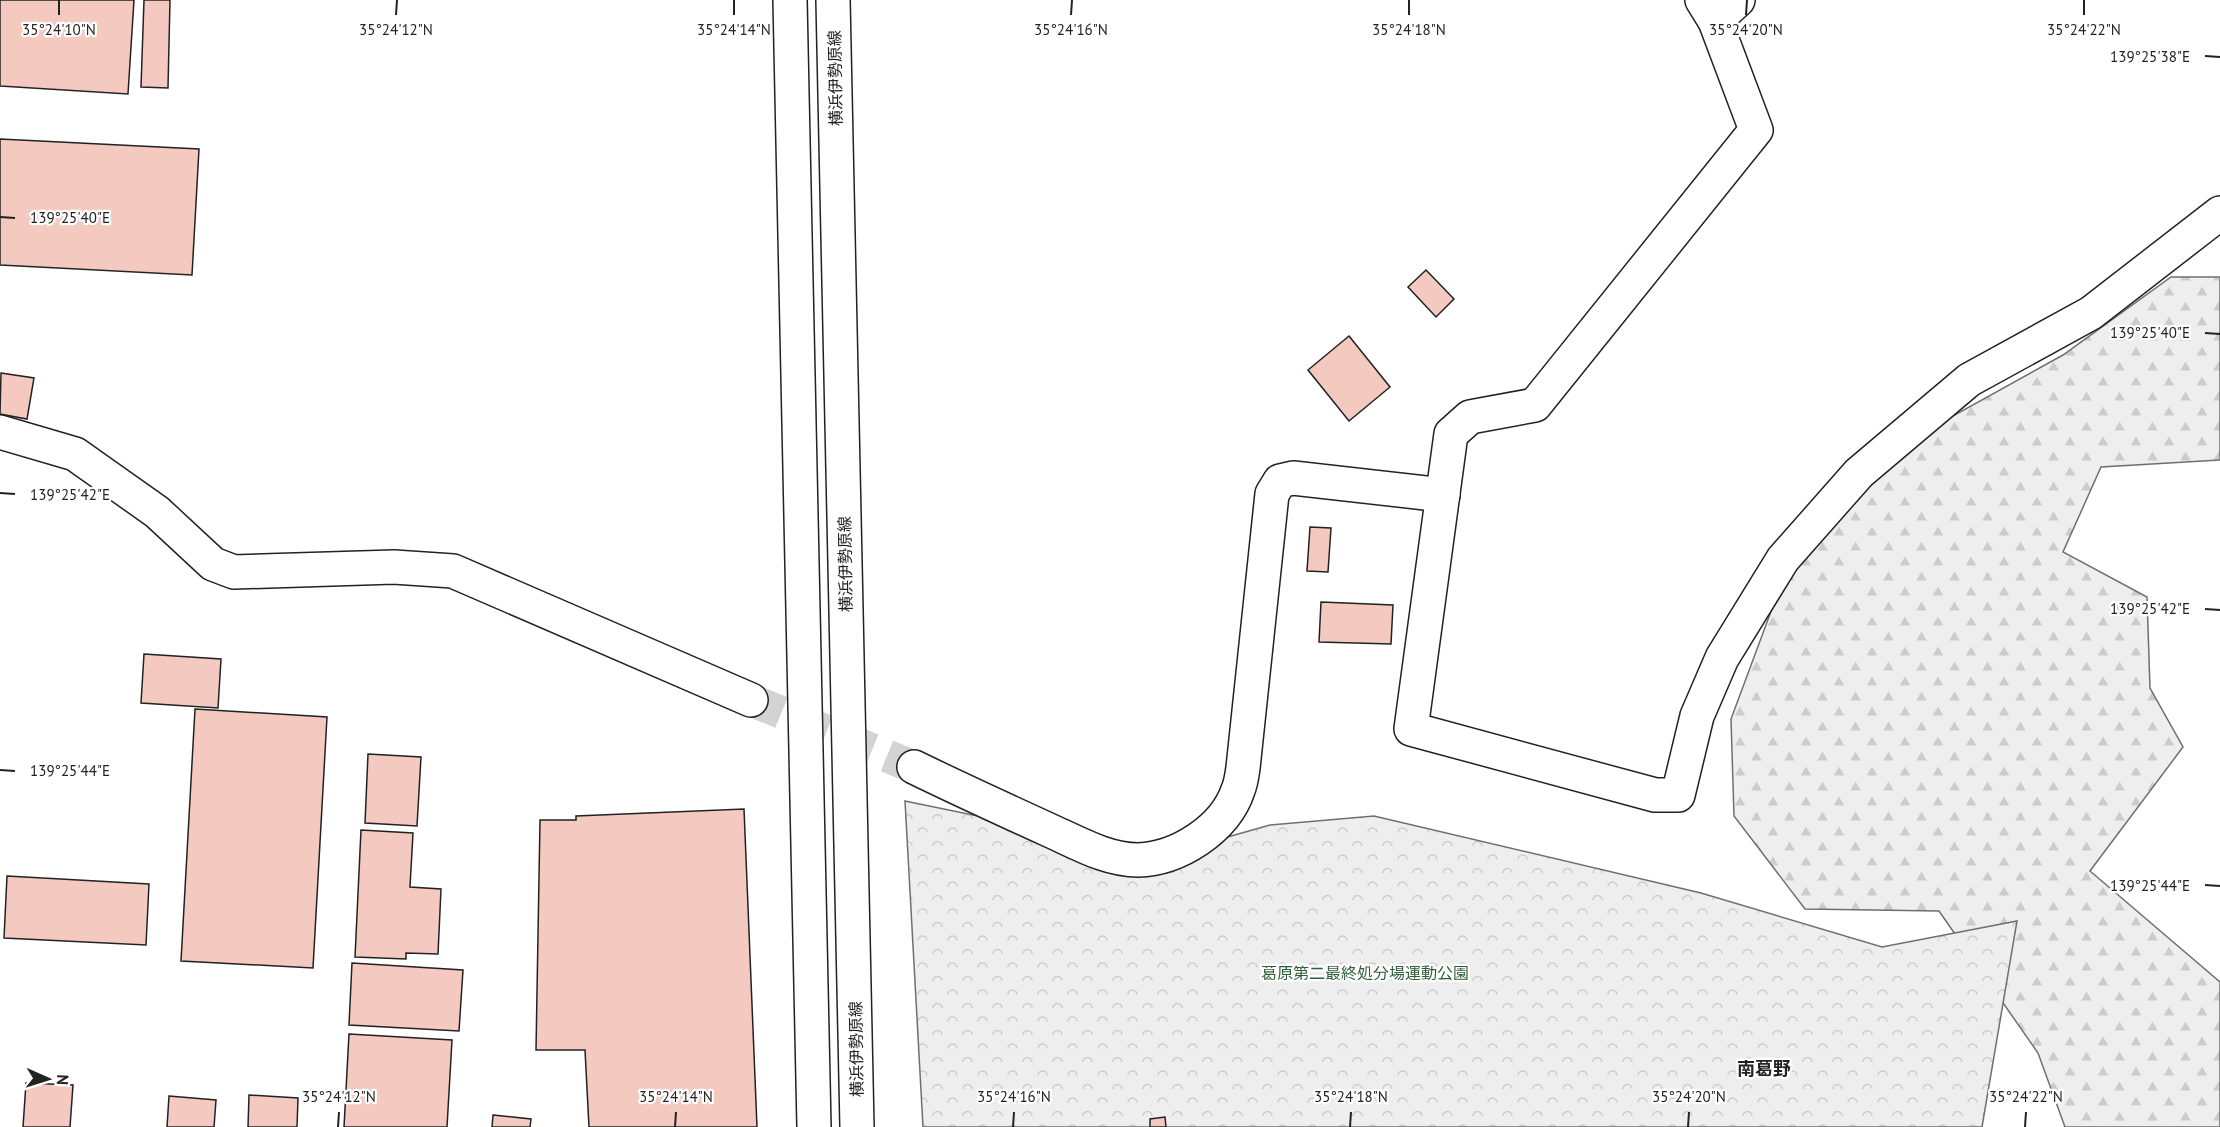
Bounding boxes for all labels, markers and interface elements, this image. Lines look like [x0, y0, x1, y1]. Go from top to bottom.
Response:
text: 35°24'10"N [22, 20, 96, 39]
text: 35°24'12"N [359, 20, 433, 39]
text: 35°24'14"N [697, 20, 771, 39]
text: 35°24'16"N [1034, 20, 1108, 39]
text: 35°24'18"N [1372, 20, 1446, 39]
text: 35°24'20"N [1709, 20, 1783, 39]
text: 35°24'22"N [2047, 20, 2121, 39]
street label: 横浜伊勢原線 [824, 30, 846, 126]
text: 139°25'38"E [2110, 47, 2190, 66]
text: 139°25'40"E [30, 208, 110, 227]
text: 139°25'40"E [2110, 323, 2190, 342]
text: 139°25'42"E [30, 485, 110, 504]
street label: 横浜伊勢原線 [834, 516, 856, 612]
text: 139°25'42"E [2110, 599, 2190, 618]
text: 139°25'44"E [30, 761, 110, 780]
text: 139°25'44"E [2110, 876, 2190, 895]
park label: 葛原第二最終処分場運動公園 [1261, 963, 1469, 983]
street label: 横浜伊勢原線 [845, 1001, 867, 1097]
north arrow [18, 1049, 78, 1109]
district label: 南葛野 [1737, 1057, 1791, 1080]
text: N [53, 1074, 73, 1086]
text: 35°24'12"N [302, 1087, 376, 1106]
text: 35°24'14"N [639, 1087, 713, 1106]
text: 35°24'16"N [977, 1087, 1051, 1106]
text: 35°24'18"N [1314, 1087, 1388, 1106]
text: 35°24'20"N [1652, 1087, 1726, 1106]
text: 35°24'22"N [1989, 1087, 2063, 1106]

